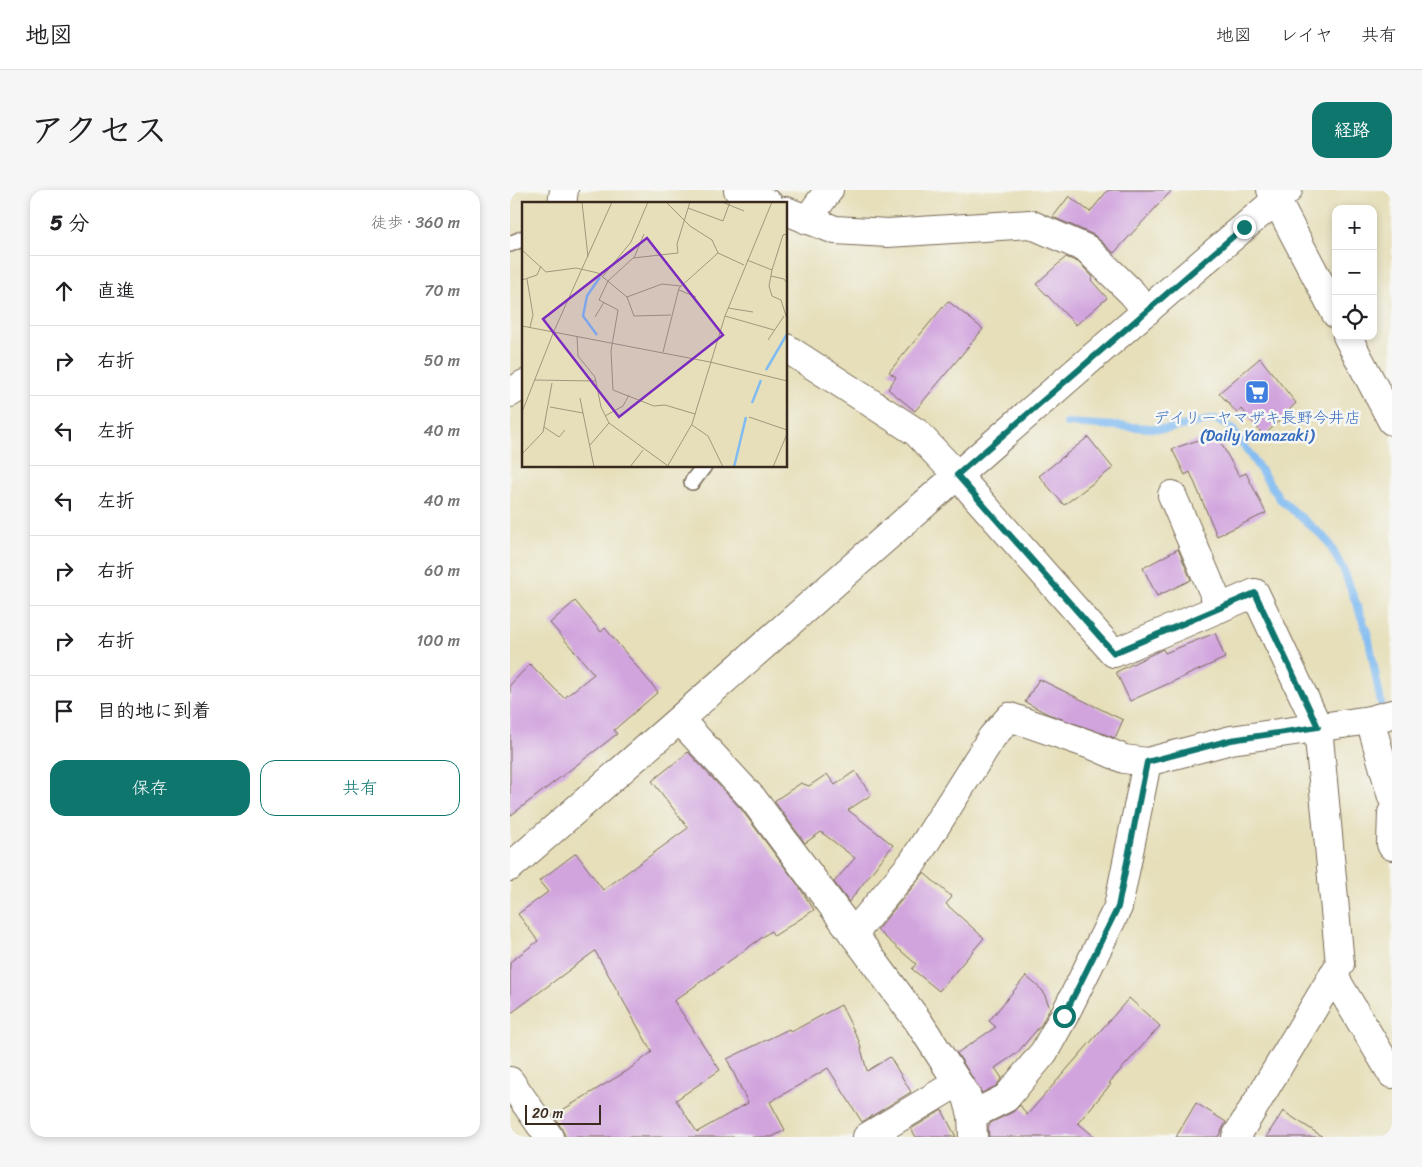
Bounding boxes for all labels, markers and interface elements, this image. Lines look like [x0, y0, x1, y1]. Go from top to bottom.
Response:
text: 地図 [25, 14, 73, 56]
text: 地図 [1216, 19, 1252, 51]
text: レイヤ [1280, 19, 1333, 51]
text: 共有 [1361, 19, 1397, 51]
text: アクセス [30, 99, 168, 161]
button: 経路 [1312, 102, 1392, 158]
inset map [522, 202, 788, 468]
text: 5 分 [50, 204, 89, 242]
map controls [1332, 205, 1377, 340]
button: + [1332, 205, 1377, 250]
text: 徒歩 · 360 m [371, 208, 460, 237]
route end [1233, 216, 1256, 239]
button: − [1332, 250, 1377, 295]
text: 直進 [97, 274, 135, 307]
text: 70 m [424, 276, 460, 305]
icon: ahead [50, 277, 78, 305]
button: locate [1332, 295, 1377, 340]
text: 右折 [97, 344, 135, 377]
text: 50 m [424, 346, 460, 375]
icon: right [50, 347, 78, 375]
supermarket icon: デイリーヤマザキ長野今井店 (Daily Yamazaki) [1244, 379, 1270, 405]
place label: デイリーヤマザキ長野今井店 (Daily Yamazaki) [1153, 403, 1361, 450]
text: 左折 [97, 414, 135, 447]
text: 40 m [423, 416, 460, 445]
icon: left [50, 417, 78, 445]
text: 左折 [97, 484, 135, 517]
text: 40 m [423, 486, 460, 515]
icon: left [50, 487, 78, 515]
text: 右折 [97, 554, 135, 587]
text: 60 m [424, 556, 460, 585]
icon: right [50, 557, 78, 585]
text: 右折 [97, 624, 135, 657]
text: 100 m [416, 626, 460, 655]
icon: right [50, 627, 78, 655]
text: 目的地に到着 [97, 694, 211, 727]
icon: arrive [50, 697, 78, 725]
button: 保存 [50, 760, 250, 816]
button: 共有 [260, 760, 460, 816]
route start [1053, 1005, 1076, 1028]
text: 20 m [532, 1101, 563, 1126]
scale bar [525, 1102, 601, 1125]

